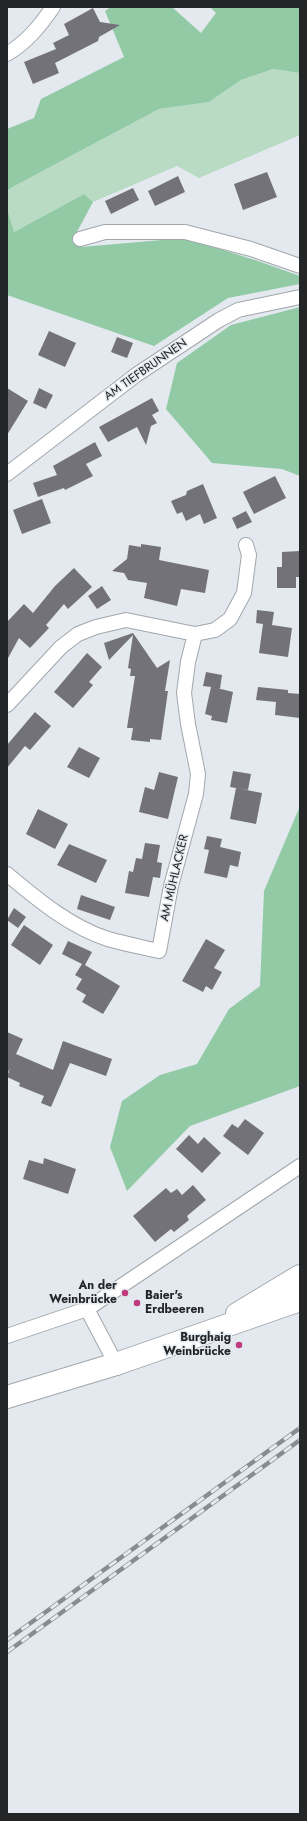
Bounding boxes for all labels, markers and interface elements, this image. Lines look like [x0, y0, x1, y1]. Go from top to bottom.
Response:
street label: AM TIEFBRUNNEN [102, 336, 190, 404]
street label: AM MÜHLACKER [158, 833, 192, 923]
place label: An der Weinbrücke [49, 1279, 117, 1307]
marker: An der Weinbrücke [120, 1288, 130, 1298]
place label: Baier's Erdbeeren [145, 1289, 204, 1317]
marker: Baier's Erdbeeren [132, 1298, 142, 1308]
place label: Burghaig Weinbrücke [163, 1331, 231, 1359]
marker: Burghaig Weinbrücke [234, 1340, 244, 1350]

